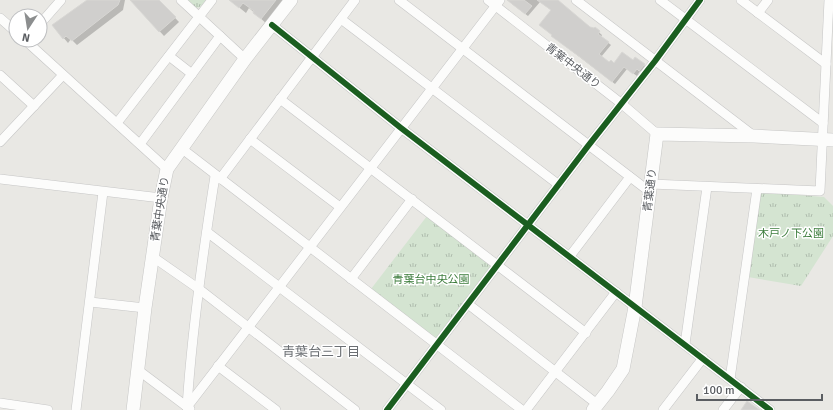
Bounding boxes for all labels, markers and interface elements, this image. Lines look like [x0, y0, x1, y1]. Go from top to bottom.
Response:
north arrow [8, 8, 48, 48]
text: N [21, 30, 31, 44]
street label: 青葉中央通り [543, 41, 603, 91]
street label: 青葉通り [641, 167, 659, 213]
street label: 青葉中央通り [148, 175, 172, 243]
park label: 木戸ノ下公園 [758, 227, 824, 240]
park label: 青葉台中央公園 [393, 273, 470, 286]
district label: 青葉台三丁目 [282, 344, 360, 360]
scale bar [697, 376, 822, 402]
text: 100 m [703, 383, 735, 398]

